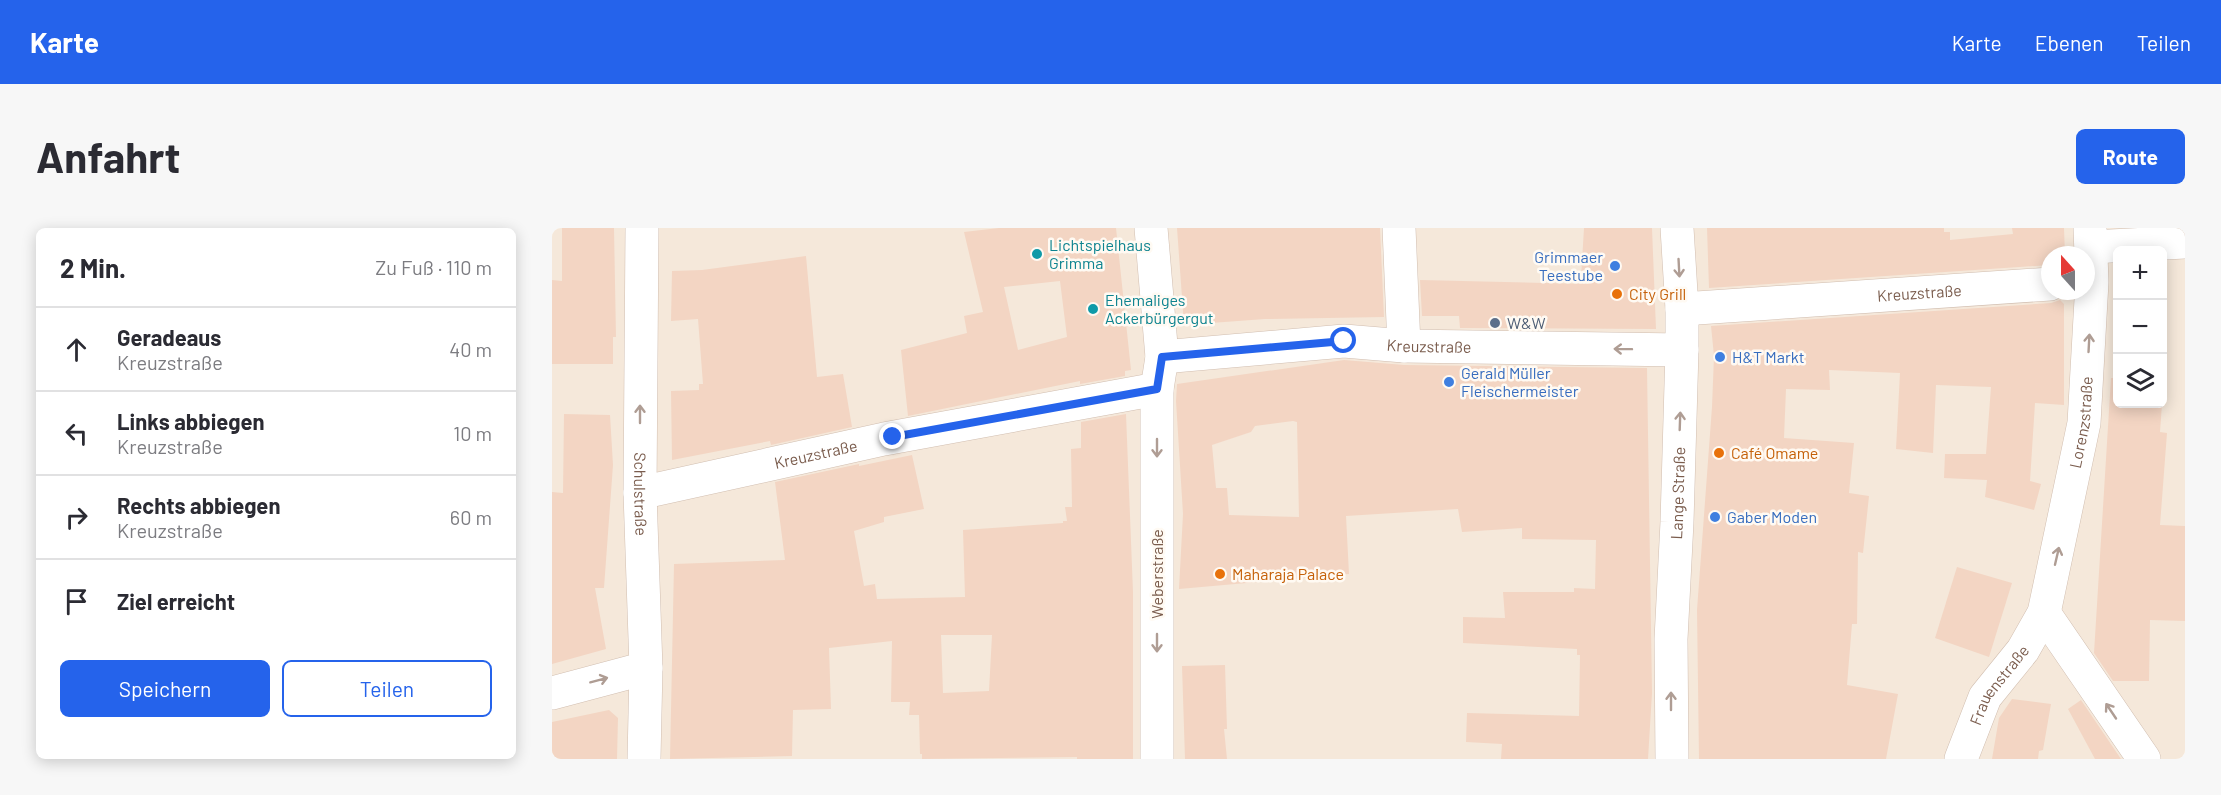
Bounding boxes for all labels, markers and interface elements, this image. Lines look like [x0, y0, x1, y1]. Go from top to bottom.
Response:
text: Karte [30, 25, 99, 59]
text: Karte [1952, 30, 2002, 55]
text: Ebenen [2035, 30, 2104, 55]
text: Teilen [2137, 30, 2191, 55]
button: Route [2076, 129, 2185, 184]
text: Anfahrt [36, 131, 181, 181]
place label: Lichtspielhaus Grimma [1049, 235, 1151, 272]
north arrow [2041, 246, 2095, 300]
map controls [2113, 246, 2167, 408]
button: + [2113, 246, 2167, 300]
marker: Lichtspielhaus Grimma [1030, 247, 1044, 261]
place label: Grimmaer Teestube [1534, 247, 1603, 284]
text: 2 Min. [60, 252, 126, 283]
text: Zu Fuß · 110 m [375, 255, 492, 279]
one-way arrow [1674, 258, 1685, 278]
marker: Grimmaer Teestube [1608, 259, 1622, 273]
street label: Kreuzstraße [1877, 280, 1962, 305]
place label: City Grill [1629, 284, 1686, 303]
marker: City Grill [1610, 287, 1624, 301]
place label: Ehemaliges Ackerbürgergut [1105, 290, 1214, 327]
button: − [2113, 300, 2167, 354]
marker: Ehemaliges Ackerbürgergut [1086, 302, 1100, 316]
place label: W&W [1507, 313, 1546, 332]
marker: W&W [1488, 316, 1502, 330]
text: Geradeaus [117, 324, 221, 350]
route start [1330, 327, 1356, 353]
icon: ahead [60, 333, 93, 366]
one-way arrow [2083, 334, 2094, 354]
street label: Kreuzstraße [1386, 335, 1472, 356]
text: 40 m [449, 337, 492, 361]
one-way arrow [1614, 343, 1634, 355]
place label: H&T Markt [1732, 347, 1805, 366]
text: Kreuzstraße [117, 350, 223, 374]
marker: H&T Markt [1713, 350, 1727, 364]
button: layers [2113, 354, 2167, 408]
place label: Gerald Müller Fleischermeister [1461, 363, 1579, 400]
marker: Gerald Müller Fleischermeister [1442, 375, 1456, 389]
street label: Lorenzstraße [2065, 376, 2096, 470]
one-way arrow [635, 404, 646, 424]
text: Links abbiegen [117, 408, 265, 434]
one-way arrow [1674, 412, 1685, 432]
icon: left [60, 417, 93, 450]
text: 10 m [453, 421, 492, 445]
route end [879, 423, 905, 449]
text: Kreuzstraße [117, 434, 223, 458]
street label: Kreuzstraße [772, 435, 859, 472]
one-way arrow [1151, 437, 1163, 457]
place label: Café Omame [1731, 443, 1818, 462]
street label: Lange Straße [1666, 446, 1688, 540]
marker: Café Omame [1712, 446, 1726, 460]
street label: Schulstraße [631, 452, 651, 536]
text: Rechts abbiegen [117, 492, 280, 518]
icon: right [60, 501, 93, 534]
text: 60 m [450, 505, 492, 529]
place label: Gaber Moden [1727, 507, 1817, 526]
marker: Gaber Moden [1708, 510, 1722, 524]
text: Kreuzstraße [117, 518, 223, 542]
street label: Weberstraße [1147, 529, 1166, 619]
one-way arrow [2051, 547, 2063, 566]
place label: Maharaja Palace [1232, 564, 1344, 583]
marker: Maharaja Palace [1213, 567, 1227, 581]
icon: arrive [60, 585, 93, 618]
text: Ziel erreicht [117, 588, 235, 614]
one-way arrow [1151, 632, 1163, 652]
street label: Frauenstraße [1965, 641, 2032, 728]
button: Speichern [60, 660, 270, 717]
button: Teilen [282, 660, 492, 717]
one-way arrow [589, 674, 608, 686]
one-way arrow [1665, 691, 1677, 711]
one-way arrow [2105, 703, 2117, 719]

